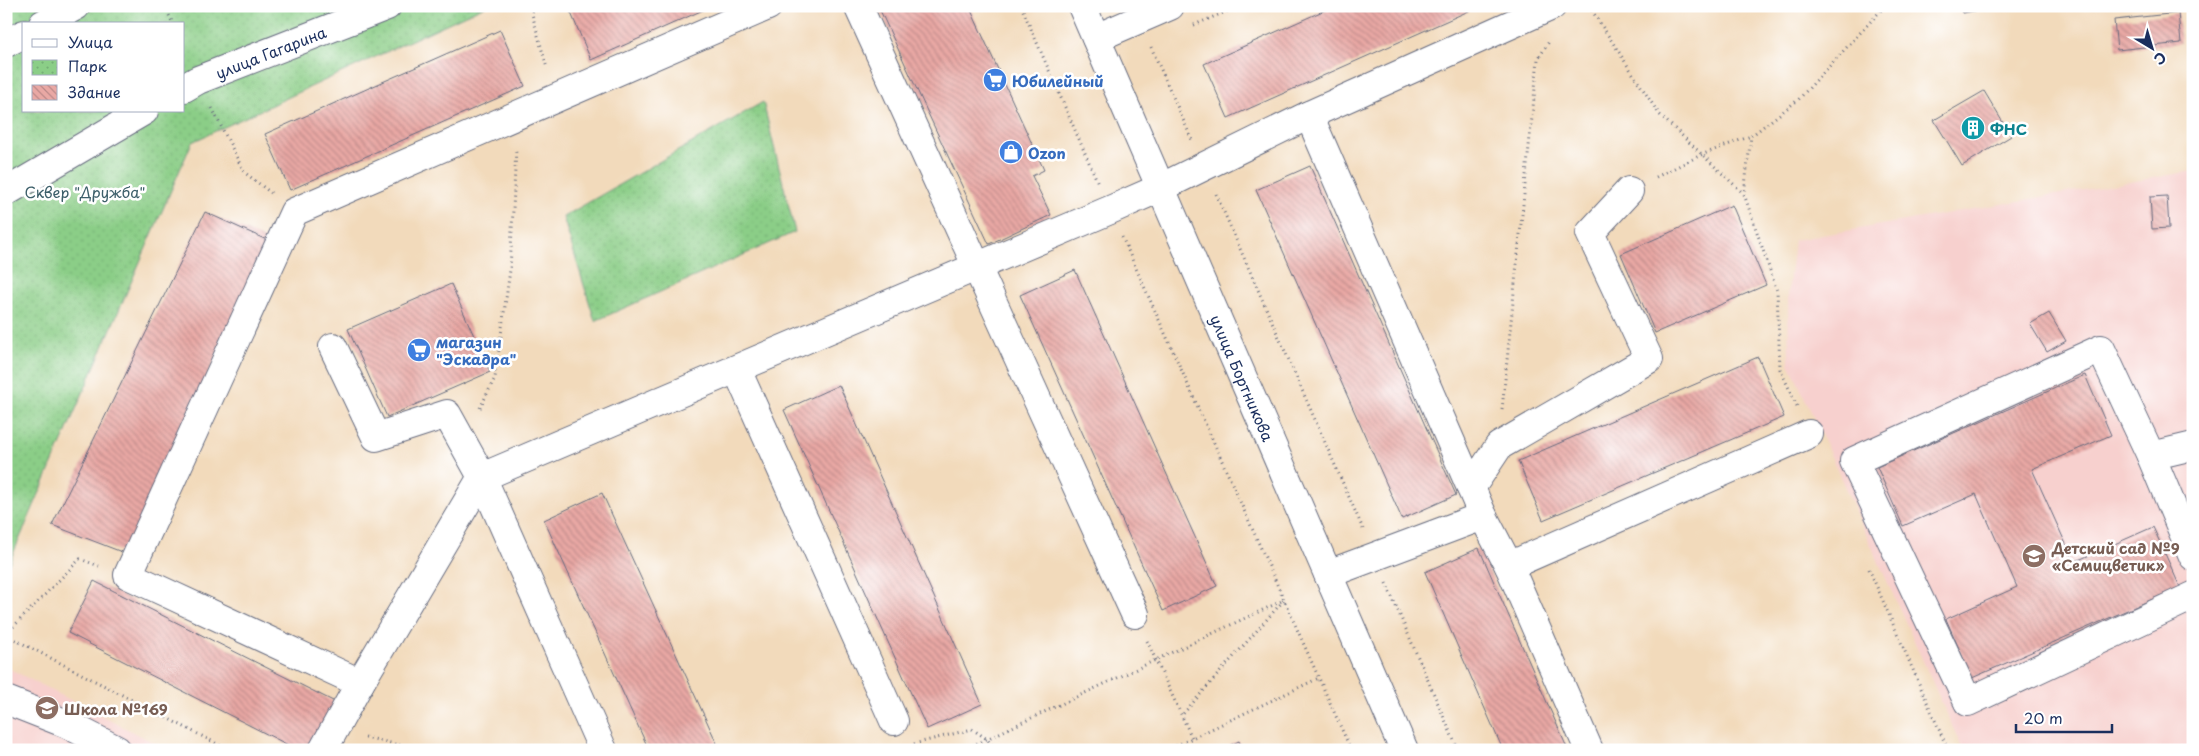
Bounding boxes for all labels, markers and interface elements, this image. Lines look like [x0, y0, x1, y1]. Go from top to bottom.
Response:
street label: улица Гагарина [212, 19, 330, 84]
legend [22, 22, 185, 112]
north arrow [2126, 22, 2176, 72]
text: Улица [68, 30, 113, 53]
text: С [2150, 47, 2171, 70]
text: Парк [68, 54, 107, 77]
supermarket icon: Юбилейный [982, 67, 1008, 93]
place label: Юбилейный [1012, 69, 1104, 92]
text: Здание [68, 80, 121, 103]
building icon: ФНС [1960, 115, 1986, 141]
place label: ФНС [1990, 117, 2027, 140]
shop icon: Ozon [998, 139, 1024, 165]
place label: Ozon [1028, 141, 1066, 164]
park label: Сквер "Дружба" [25, 180, 145, 203]
street label: улица Бортникова [1205, 311, 1281, 445]
place label: магазин "Эскадра" [436, 330, 516, 370]
supermarket icon: магазин "Эскадра" [406, 337, 432, 363]
place label: Детский сад №9 «Семицветик» [2051, 536, 2180, 576]
school or university icon: Детский сад №9 «Семицветик» [2021, 543, 2047, 569]
school or university icon: Школа №169 [34, 695, 60, 721]
place label: Школа №169 [64, 697, 168, 720]
scale bar [2016, 701, 2113, 733]
text: 20 m [2024, 706, 2063, 729]

